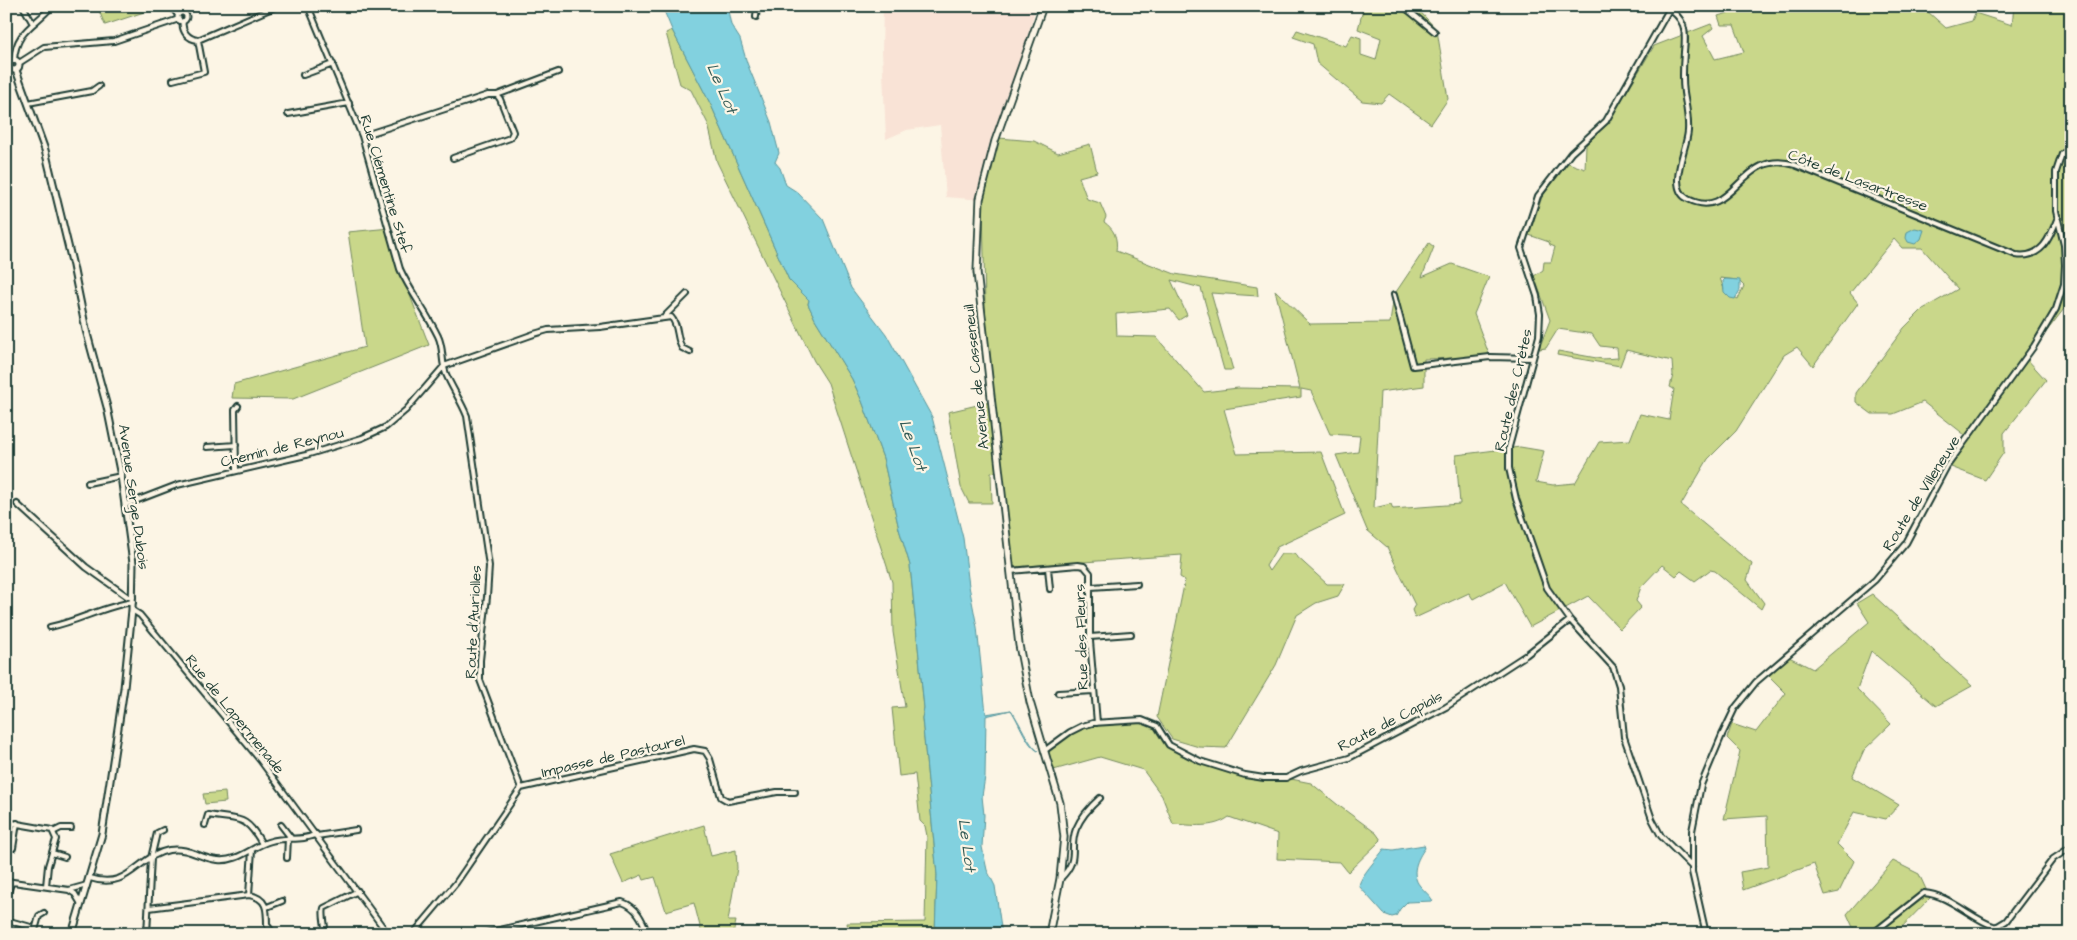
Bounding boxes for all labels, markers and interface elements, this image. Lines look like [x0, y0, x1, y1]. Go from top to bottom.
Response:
water label: Le Lot [701, 60, 743, 118]
street label: Rue Clémentine Stef [355, 112, 417, 256]
street label: Côte de Lasartresse [1785, 144, 1931, 217]
street label: Avenue de Casseneuil [958, 303, 995, 451]
street label: Route des Crètes [1489, 326, 1538, 453]
water label: Le Lot [894, 417, 933, 475]
street label: Chemin de Reynou [218, 422, 346, 474]
street label: Avenue Serge Dubois [112, 423, 154, 572]
street label: Route de Villeneuve [1877, 432, 1965, 555]
street label: Route d'Auriolles [460, 564, 487, 679]
street label: Rue des Fleurs [1069, 583, 1094, 690]
street label: Rue de Lapermenade [180, 650, 289, 778]
street label: Route de Capials [1334, 686, 1447, 757]
street label: Impasse de Pastourel [539, 730, 687, 783]
water label: Le Lot [952, 818, 982, 874]

